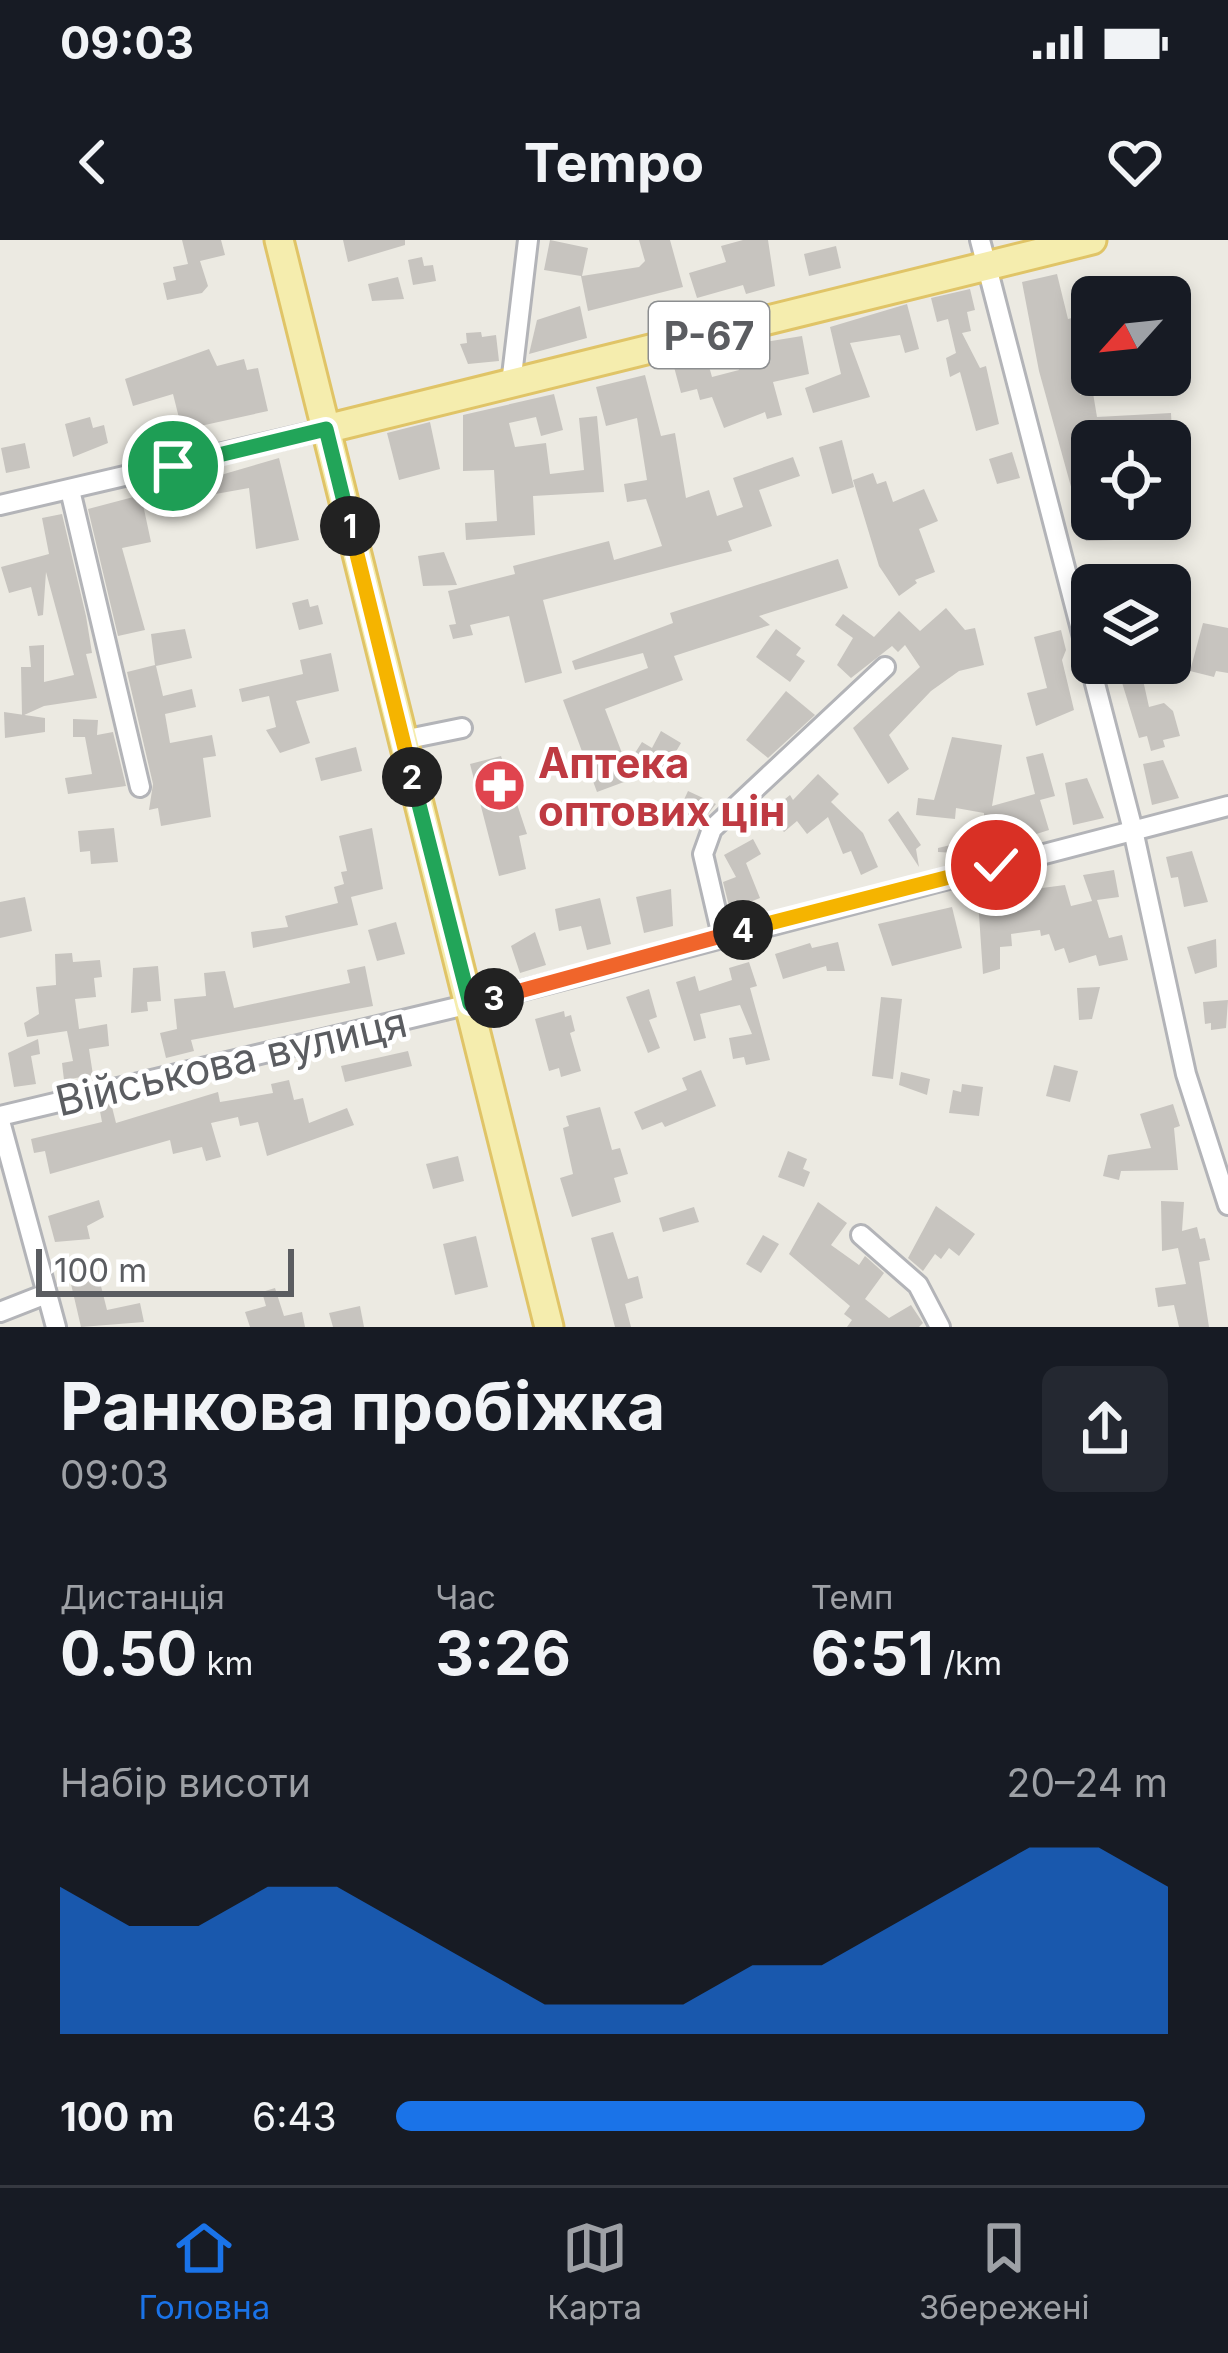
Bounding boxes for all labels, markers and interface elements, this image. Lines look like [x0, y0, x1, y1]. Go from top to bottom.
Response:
text: 09:03 [60, 15, 194, 70]
icon: back [60, 129, 126, 195]
icon: heart [1102, 129, 1168, 195]
text: Tempo [524, 130, 704, 195]
north arrow [1071, 276, 1191, 396]
map controls [1071, 276, 1191, 684]
road number: Р-67 [649, 302, 769, 368]
pin [122, 415, 224, 517]
button: locate [1071, 420, 1191, 540]
icon: arrive [140, 433, 206, 499]
pin: 1 [320, 496, 380, 556]
text: 1 [343, 506, 357, 546]
button: layers [1071, 564, 1191, 684]
place label: Аптека оптових цін [538, 737, 785, 836]
pin: 2 [382, 747, 442, 807]
text: 2 [402, 757, 422, 797]
pharmacy icon: Аптека оптових цін [471, 758, 527, 814]
pin [945, 814, 1047, 916]
icon: check [963, 832, 1029, 898]
pin: 4 [713, 900, 773, 960]
text: 4 [732, 910, 754, 950]
pin: 3 [464, 968, 524, 1028]
text: 3 [483, 978, 505, 1018]
street label: Військова вулиця [50, 996, 412, 1126]
scale bar [36, 1243, 294, 1296]
text: 100 m [54, 1250, 147, 1290]
text: Ранкова пробіжка [60, 1366, 665, 1446]
button: share [1042, 1366, 1168, 1492]
text: 09:03 [60, 1451, 169, 1498]
text: Дистанція [60, 1577, 225, 1617]
text: Час [435, 1577, 496, 1617]
text: Темп [811, 1577, 893, 1617]
text: 0.50 [60, 1617, 197, 1689]
text: 3:26 [435, 1617, 571, 1689]
text: 6:51 [811, 1617, 934, 1689]
text: km [197, 1643, 253, 1683]
text: /km [934, 1643, 1002, 1683]
text: Набір висоти [60, 1759, 311, 1806]
text: 20–24 m [1007, 1759, 1168, 1806]
text: 100 m [60, 2093, 174, 2140]
text: 6:43 [252, 2093, 337, 2140]
tab: Головна [138, 2215, 270, 2327]
tab: Карта [547, 2215, 642, 2327]
tab: Збережені [919, 2215, 1090, 2327]

